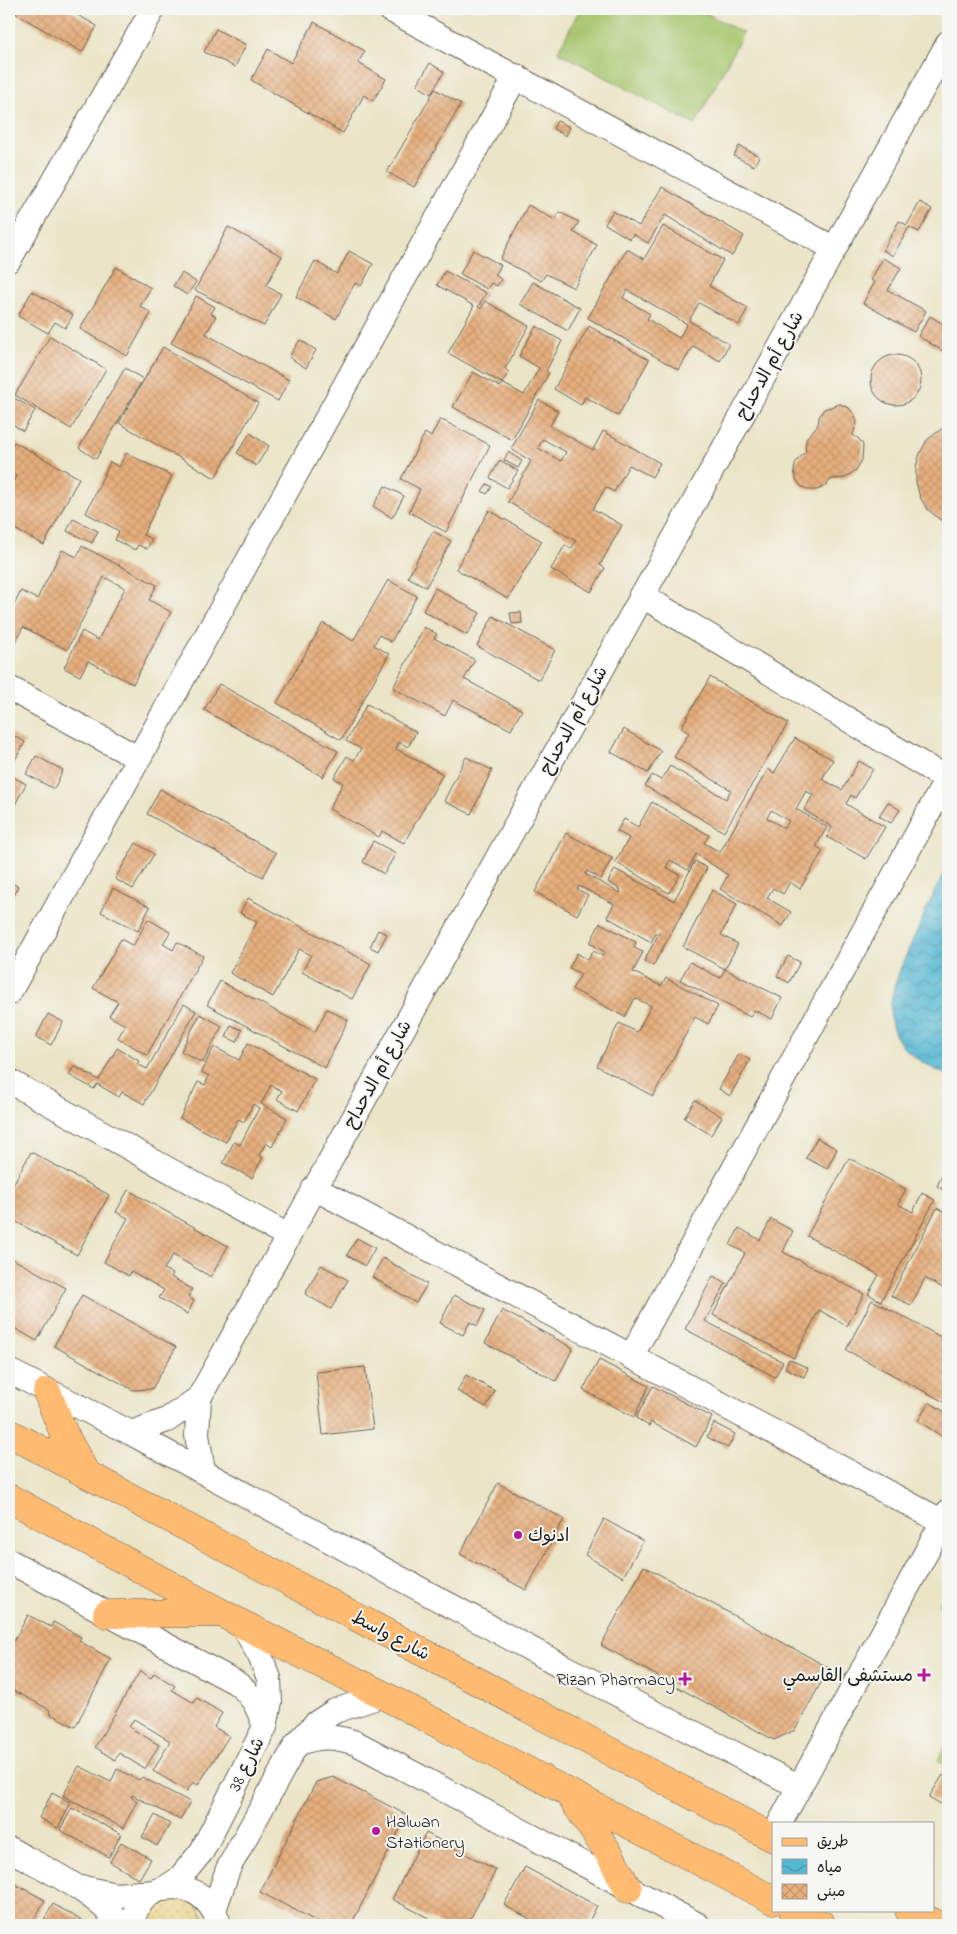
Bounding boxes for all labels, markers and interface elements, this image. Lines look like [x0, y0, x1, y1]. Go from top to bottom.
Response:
street label: شارع أم الدحداح [730, 307, 811, 425]
street label: شارع أم الدحداح [534, 662, 615, 780]
street label: شارع أم الدحداح [338, 1016, 419, 1134]
place label: ادنوك [528, 1524, 570, 1550]
marker: ادنوك [512, 1529, 524, 1541]
street label: شارع واسط [346, 1605, 434, 1668]
place label: مستشفى القاسمي [783, 1664, 913, 1691]
place label: Rizan Pharmacy [556, 1668, 675, 1694]
marker: مستشفى القاسمي [917, 1668, 931, 1682]
marker: Rizan Pharmacy [679, 1673, 691, 1685]
street label: شارع 38 [223, 1733, 272, 1796]
place label: Halwan Stationery [386, 1810, 465, 1857]
legend [772, 1822, 934, 1912]
marker: Halwan Stationery [370, 1825, 382, 1837]
text: طريق [817, 1831, 849, 1853]
text: مياه [817, 1857, 842, 1879]
text: مبنى [817, 1881, 845, 1903]

